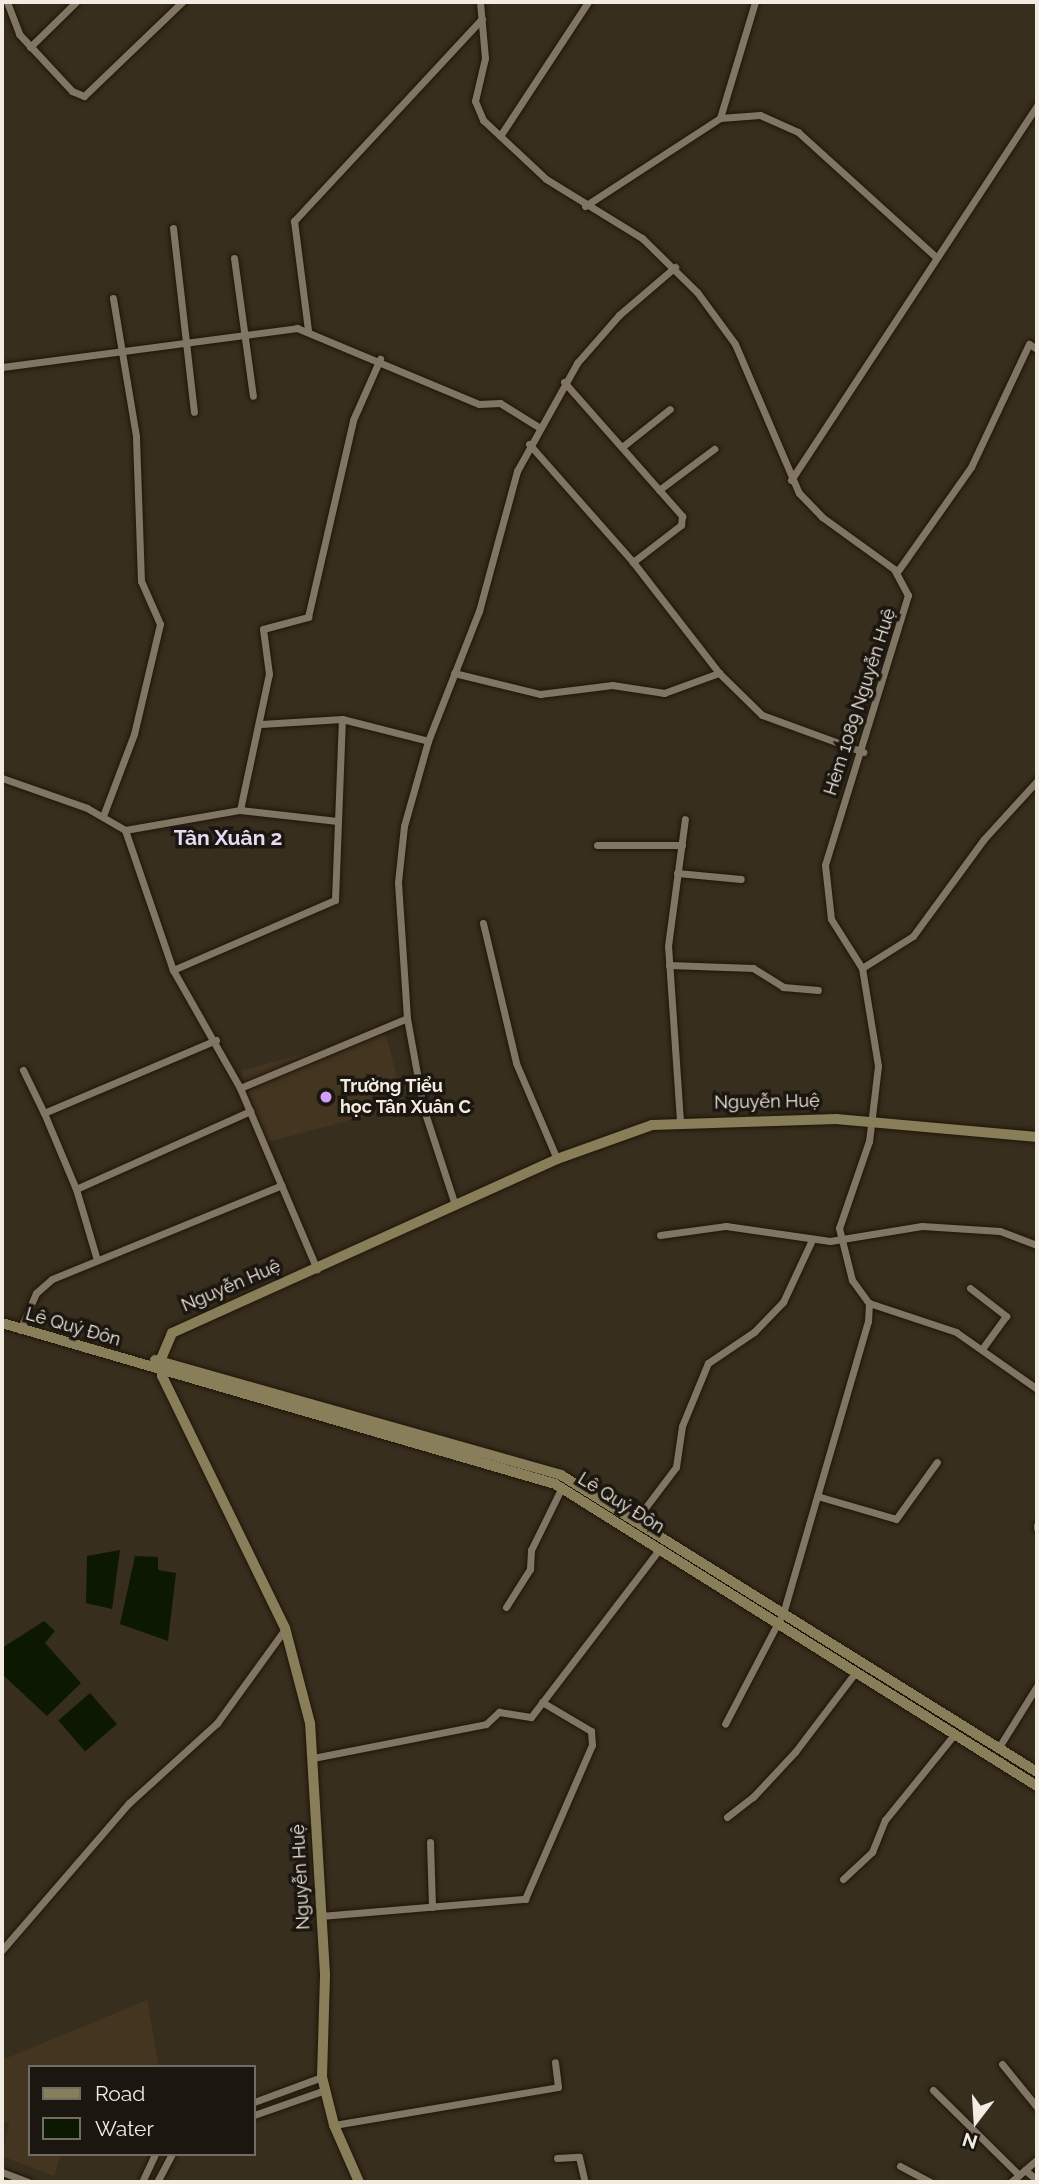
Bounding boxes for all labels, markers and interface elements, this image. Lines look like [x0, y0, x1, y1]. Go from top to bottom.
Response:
street label: Hẻm 1089 Nguyễn Huệ [820, 606, 900, 798]
district label: Tân Xuân 2 [174, 825, 282, 851]
place label: Trường Tiểu học Tân Xuân C [340, 1076, 472, 1118]
marker: Trường Tiểu học Tân Xuân C [318, 1089, 334, 1105]
street label: Nguyễn Huệ [714, 1090, 820, 1114]
street label: Nguyễn Huệ [178, 1255, 284, 1317]
street label: Lê Quý Đôn [23, 1303, 123, 1351]
street label: Lê Quý Đôn [574, 1468, 668, 1538]
street label: Nguyễn Huệ [287, 1824, 315, 1930]
legend [28, 2065, 256, 2156]
text: Road [95, 2081, 145, 2106]
north arrow [941, 2086, 1011, 2156]
text: Water [95, 2116, 154, 2141]
text: N [960, 2128, 980, 2154]

